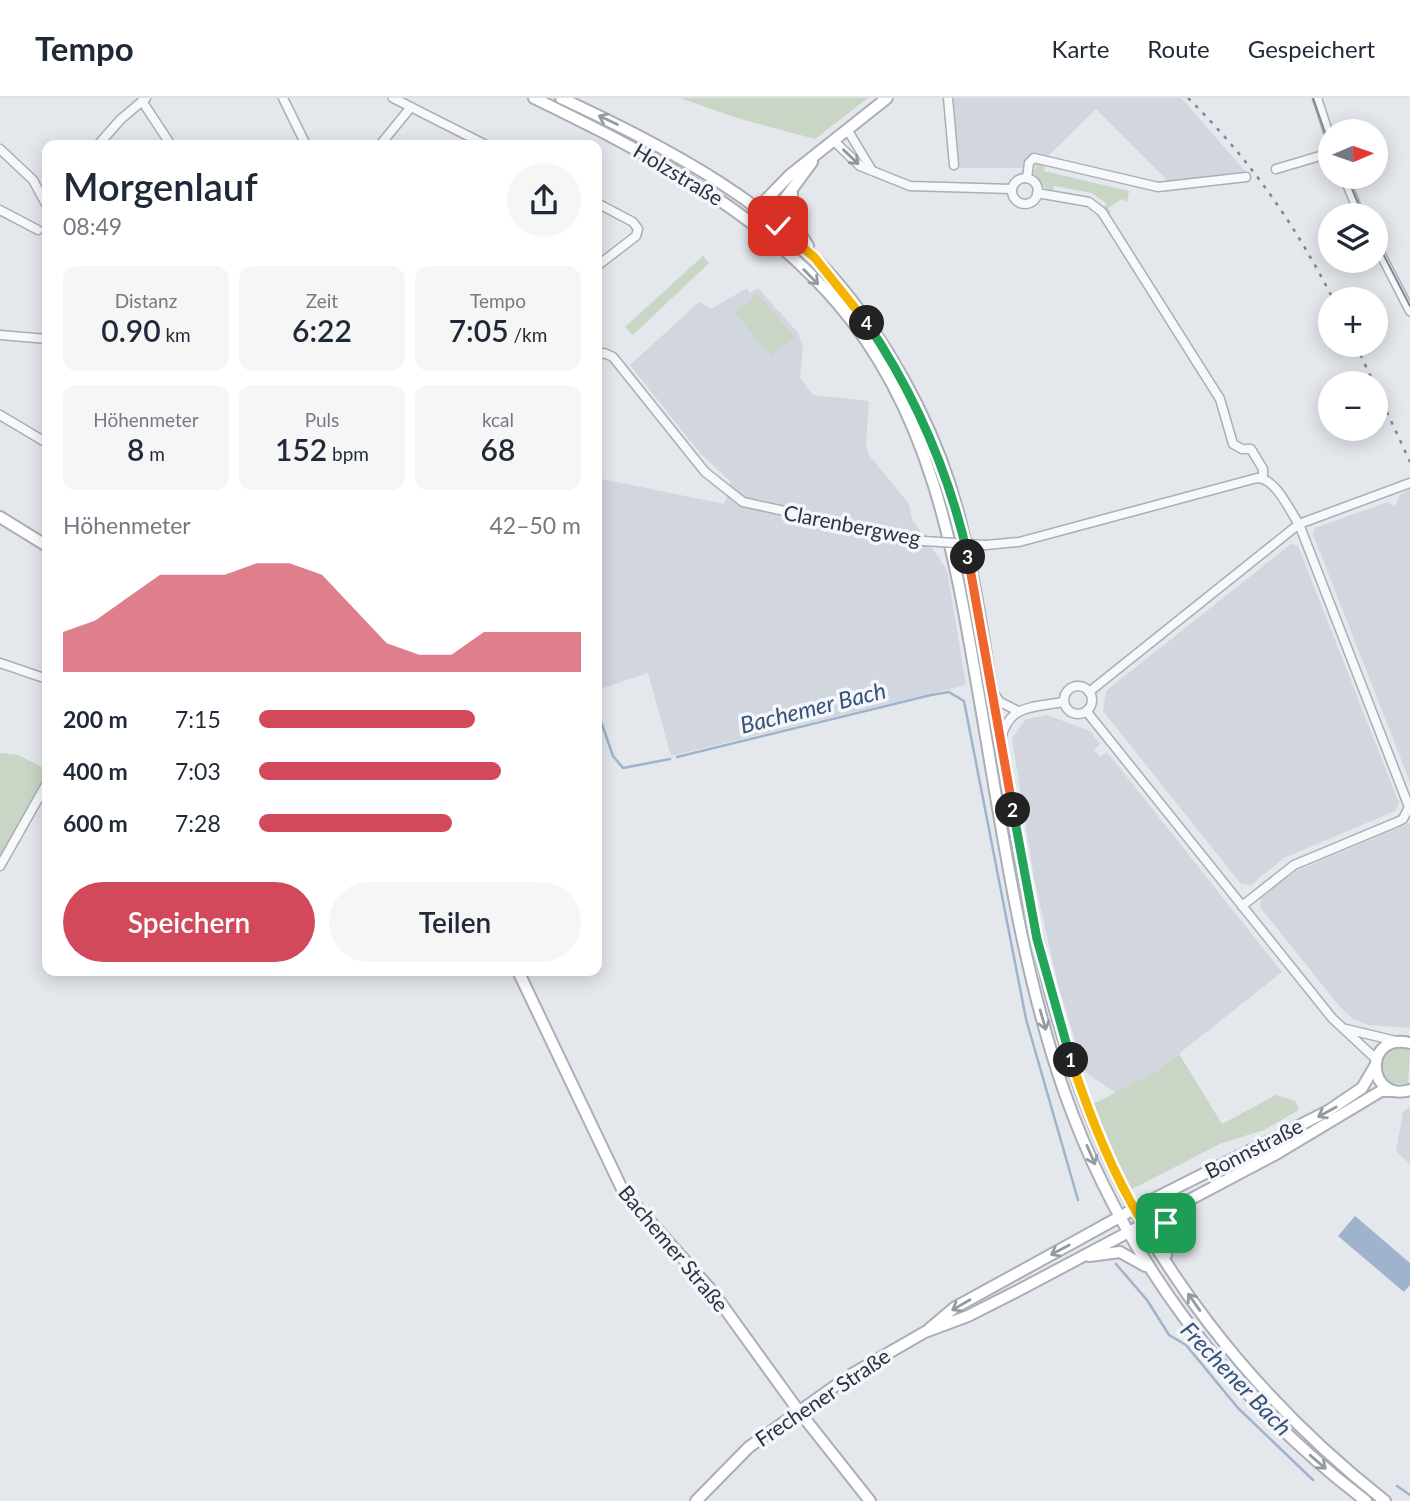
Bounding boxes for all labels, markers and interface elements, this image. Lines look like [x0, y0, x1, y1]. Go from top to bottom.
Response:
text: Tempo [35, 28, 134, 68]
text: Karte [1052, 34, 1109, 63]
text: Route [1147, 34, 1210, 63]
text: Gespeichert [1248, 34, 1375, 63]
one-way arrow [598, 113, 619, 126]
north arrow [1318, 119, 1388, 189]
map controls [1318, 119, 1388, 441]
street label: Holzstraße [630, 137, 728, 210]
one-way arrow [842, 149, 859, 166]
text: Morgenlauf [63, 163, 258, 209]
button: share [507, 163, 581, 237]
pin [748, 196, 808, 256]
button: layers [1318, 203, 1388, 273]
icon: check [759, 207, 797, 245]
text: 08:49 [63, 212, 122, 240]
one-way arrow [803, 268, 820, 285]
button: + [1318, 287, 1388, 357]
text: Distanz [115, 289, 177, 312]
text: Zeit [306, 289, 338, 312]
text: Tempo [470, 289, 526, 312]
pin: 4 [850, 306, 884, 341]
text: 4 [861, 311, 872, 334]
text: 0.90 [101, 312, 161, 348]
text: 6:22 [292, 312, 352, 348]
text: 7:05 [449, 312, 509, 348]
text: km [161, 323, 191, 346]
text: /km [509, 323, 547, 346]
button: − [1318, 371, 1388, 441]
text: Höhenmeter [93, 408, 199, 431]
text: Puls [305, 408, 339, 431]
text: kcal [482, 408, 514, 431]
text: 8 [127, 431, 144, 467]
text: 152 [275, 431, 327, 467]
text: 68 [481, 431, 515, 467]
text: m [144, 442, 165, 465]
text: bpm [327, 442, 369, 465]
street label: Clarenbergweg [782, 499, 923, 550]
text: Höhenmeter [63, 511, 191, 539]
text: 42–50 m [489, 511, 581, 539]
pin: 3 [950, 540, 986, 574]
text: 3 [962, 545, 973, 568]
water label: Bachemer Bach [737, 675, 888, 739]
text: 200 m [63, 705, 128, 733]
text: 7:15 [175, 705, 221, 733]
text: 400 m [63, 757, 128, 785]
text: 7:03 [175, 757, 221, 785]
pin: 2 [996, 792, 1030, 828]
text: 2 [1007, 798, 1018, 821]
text: 600 m [63, 809, 128, 837]
text: 7:28 [175, 809, 221, 837]
button: Speichern [63, 882, 315, 962]
button: Teilen [329, 882, 581, 962]
one-way arrow [1038, 1009, 1051, 1031]
pin: 1 [1054, 1042, 1088, 1077]
text: 1 [1065, 1048, 1076, 1071]
one-way arrow [1318, 1105, 1338, 1119]
street label: Bonnstraße [1200, 1112, 1306, 1183]
one-way arrow [1086, 1144, 1099, 1166]
street label: Bachemer Straße [614, 1180, 734, 1316]
pin [1136, 1193, 1196, 1253]
icon: arrive [1147, 1204, 1185, 1242]
one-way arrow [1050, 1244, 1071, 1258]
one-way arrow [1187, 1292, 1201, 1312]
one-way arrow [951, 1298, 971, 1312]
water label: Frechener Bach [1175, 1316, 1298, 1441]
street label: Frechener Straße [750, 1342, 894, 1451]
one-way arrow [1309, 1454, 1327, 1470]

